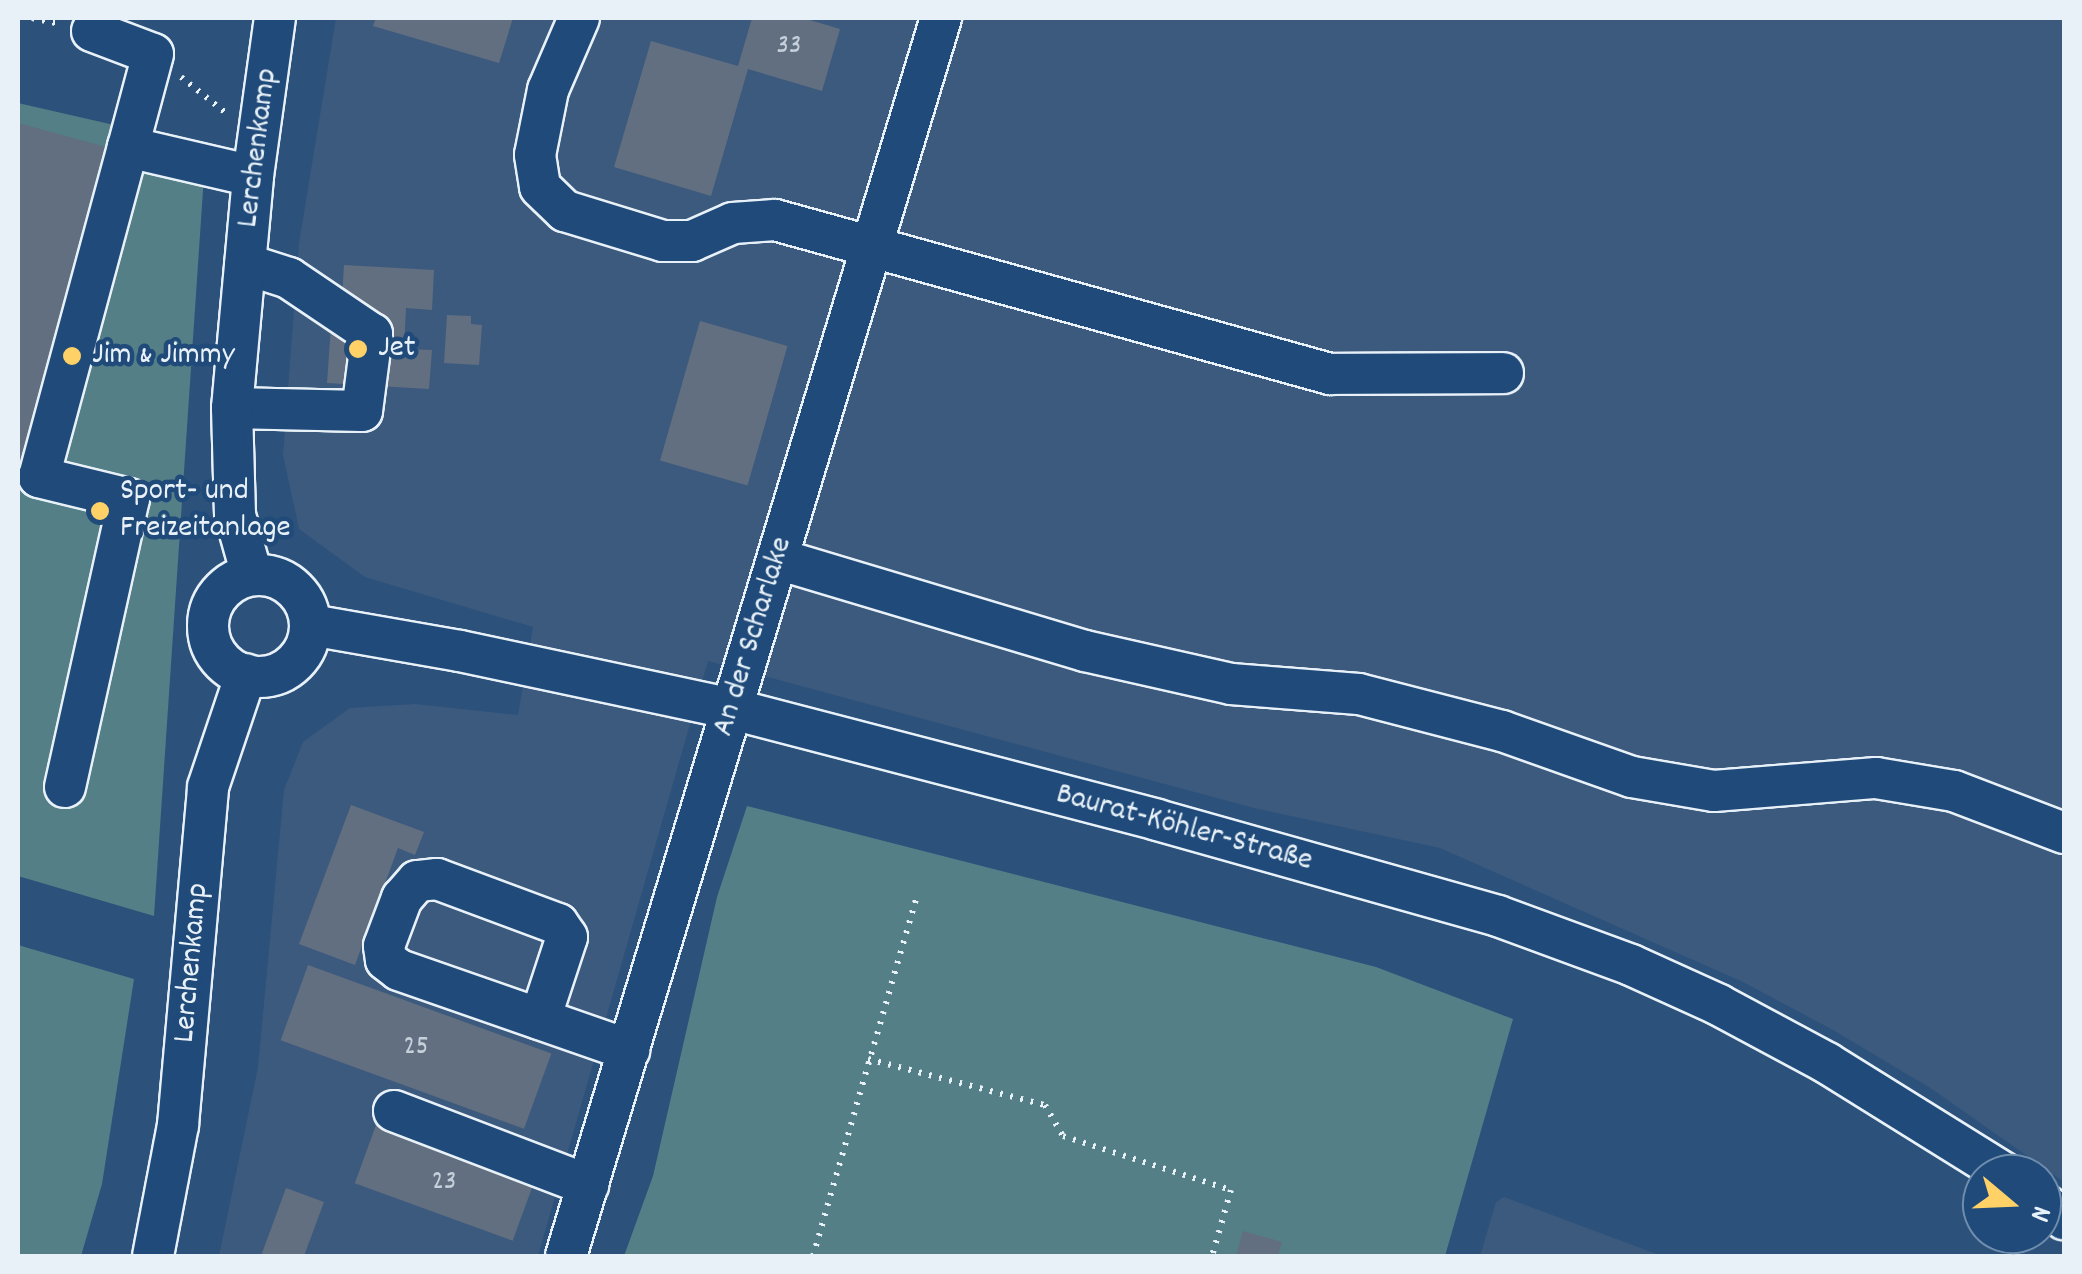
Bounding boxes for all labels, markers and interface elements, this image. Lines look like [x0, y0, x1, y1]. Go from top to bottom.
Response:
house number: 33 [777, 30, 801, 64]
street label: Lerchenkamp [230, 66, 288, 230]
place label: Jet [378, 330, 416, 368]
place label: Jim & Jimmy [92, 337, 235, 375]
marker: Jet [347, 338, 369, 360]
marker: Jim & Jimmy [61, 345, 83, 367]
place label: Sport- und Freizeitanlage [120, 474, 290, 549]
marker: Sport- und Freizeitanlage [89, 500, 111, 522]
street label: An der Scharlake [705, 533, 803, 741]
street label: Baurat-Köhler-Straße [1052, 776, 1316, 882]
street label: Lerchenkamp [167, 881, 219, 1045]
house number: 25 [403, 1031, 429, 1065]
north arrow [1962, 1154, 2062, 1254]
house number: 23 [432, 1166, 456, 1200]
text: N [2017, 1200, 2060, 1226]

